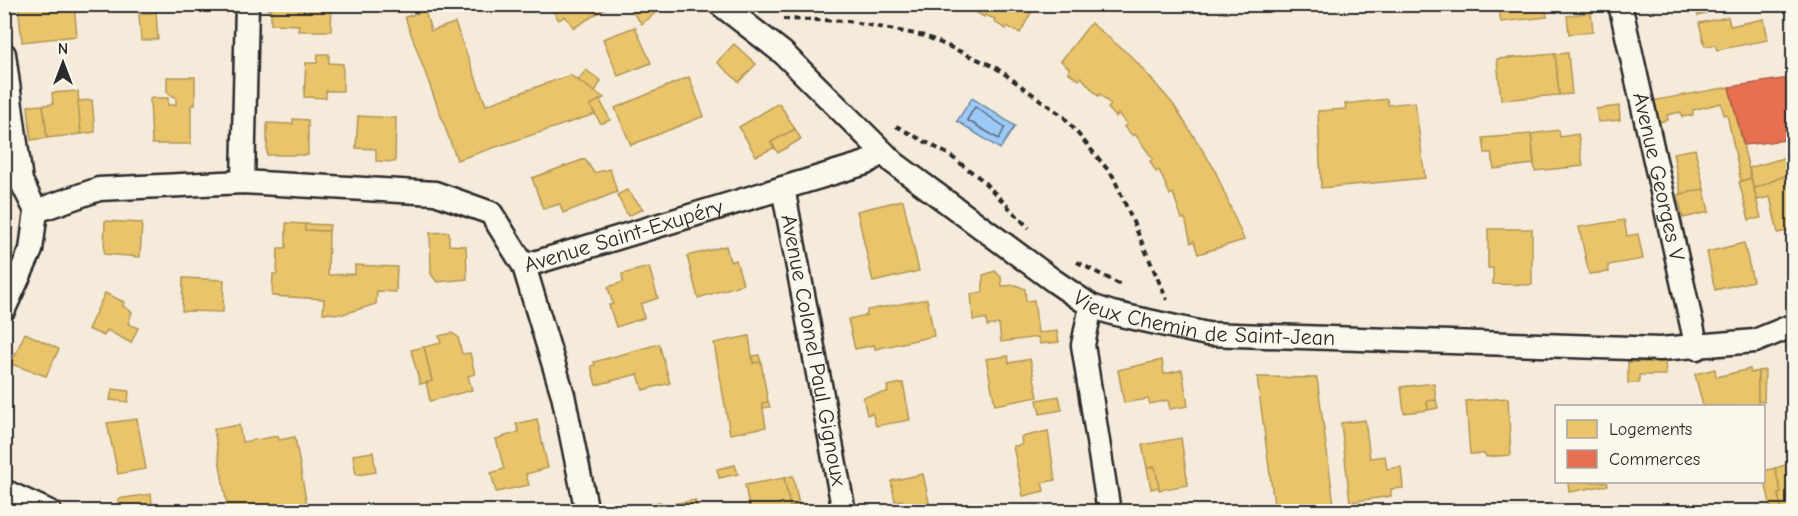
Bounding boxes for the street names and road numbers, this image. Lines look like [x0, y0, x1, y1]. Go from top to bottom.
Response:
street label: Avenue Georges V [1627, 90, 1690, 264]
street label: Avenue Saint-Exupéry [521, 194, 726, 278]
street label: Avenue Colonel Paul Gignoux [775, 212, 852, 489]
street label: Vieux Chemin de Saint-Jean [1068, 285, 1336, 351]

